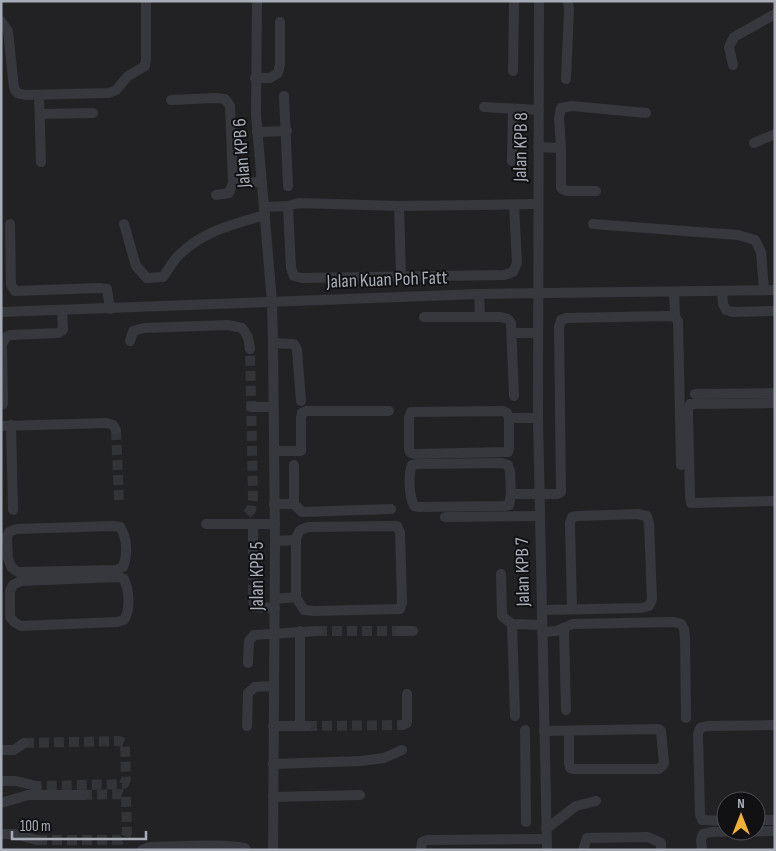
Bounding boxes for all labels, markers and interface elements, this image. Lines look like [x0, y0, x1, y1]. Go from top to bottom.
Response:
street label: Jalan KPB 8 [509, 112, 533, 183]
street label: Jalan KPB 6 [228, 118, 256, 189]
street label: Jalan Kuan Poh Fatt [325, 266, 448, 294]
street label: Jalan KPB 7 [511, 537, 535, 608]
street label: Jalan KPB 5 [246, 542, 269, 611]
north arrow [716, 791, 766, 841]
text: N [737, 795, 745, 812]
scale bar [12, 808, 146, 840]
text: 100 m [20, 817, 51, 836]

